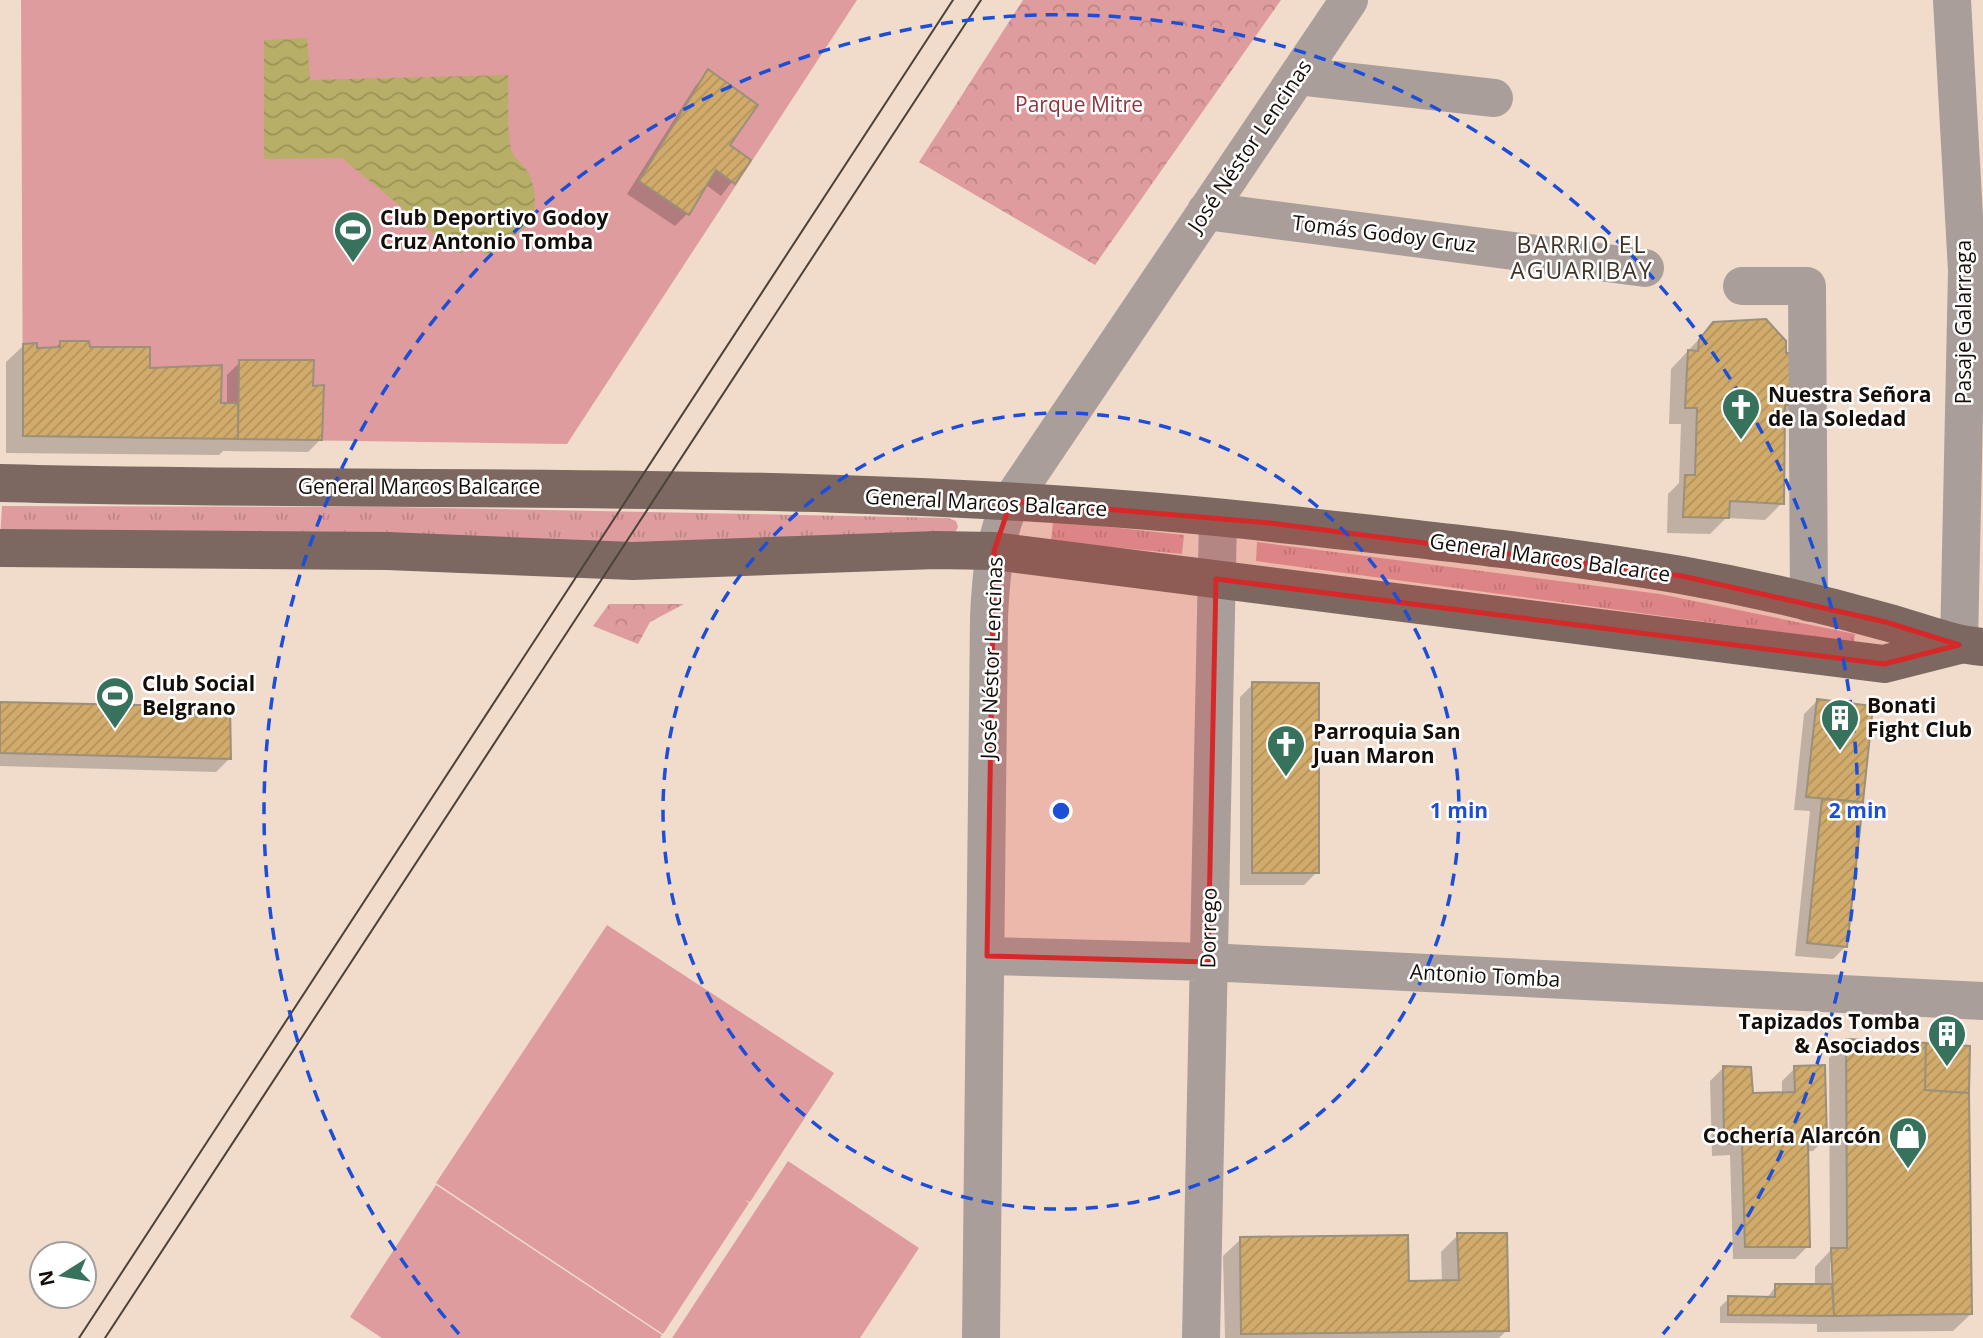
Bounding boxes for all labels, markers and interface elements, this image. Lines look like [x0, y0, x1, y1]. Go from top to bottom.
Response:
street label: José Néstor Lencinas [1180, 54, 1317, 239]
park label: Parque Mitre [1015, 90, 1143, 118]
place label: Club Deportivo Godoy Cruz Antonio Tomba [380, 203, 609, 255]
street label: Tomás Godoy Cruz [1291, 208, 1478, 258]
sports icon: Club Deportivo Godoy Cruz Antonio Tomba [332, 209, 374, 264]
district label: BARRIO EL AGUARIBAY [1510, 228, 1654, 286]
street label: Pasaje Galarraga [1949, 240, 1977, 404]
place label: Nuestra Señora de la Soledad [1768, 380, 1932, 432]
church icon: Nuestra Señora de la Soledad [1720, 386, 1762, 441]
street label: General Marcos Balcarce [298, 472, 540, 500]
street label: General Marcos Balcarce [864, 482, 1108, 522]
street label: General Marcos Balcarce [1428, 526, 1672, 588]
street label: José Néstor Lencinas [973, 556, 1009, 762]
place label: Club Social Belgrano [142, 669, 255, 721]
sports icon: Club Social Belgrano [94, 675, 136, 730]
place label: Bonati Fight Club [1867, 691, 1972, 743]
building icon: Bonati Fight Club [1819, 697, 1861, 752]
place label: Parroquia San Juan Maron [1311, 717, 1461, 769]
church icon: Parroquia San Juan Maron [1265, 723, 1307, 778]
text: 1 min [1430, 796, 1488, 824]
text: 2 min [1829, 796, 1887, 824]
centre of rings [1049, 799, 1073, 823]
street label: Dorrego [1193, 887, 1223, 969]
street label: Antonio Tomba [1409, 957, 1561, 993]
place label: Tapizados Tomba & Asociados [1739, 1007, 1920, 1059]
building icon: Tapizados Tomba & Asociados [1926, 1013, 1968, 1068]
shop icon: Cochería Alarcón [1887, 1115, 1929, 1170]
place label: Cochería Alarcón [1703, 1121, 1881, 1149]
north arrow [28, 1240, 98, 1310]
text: N [32, 1268, 61, 1288]

